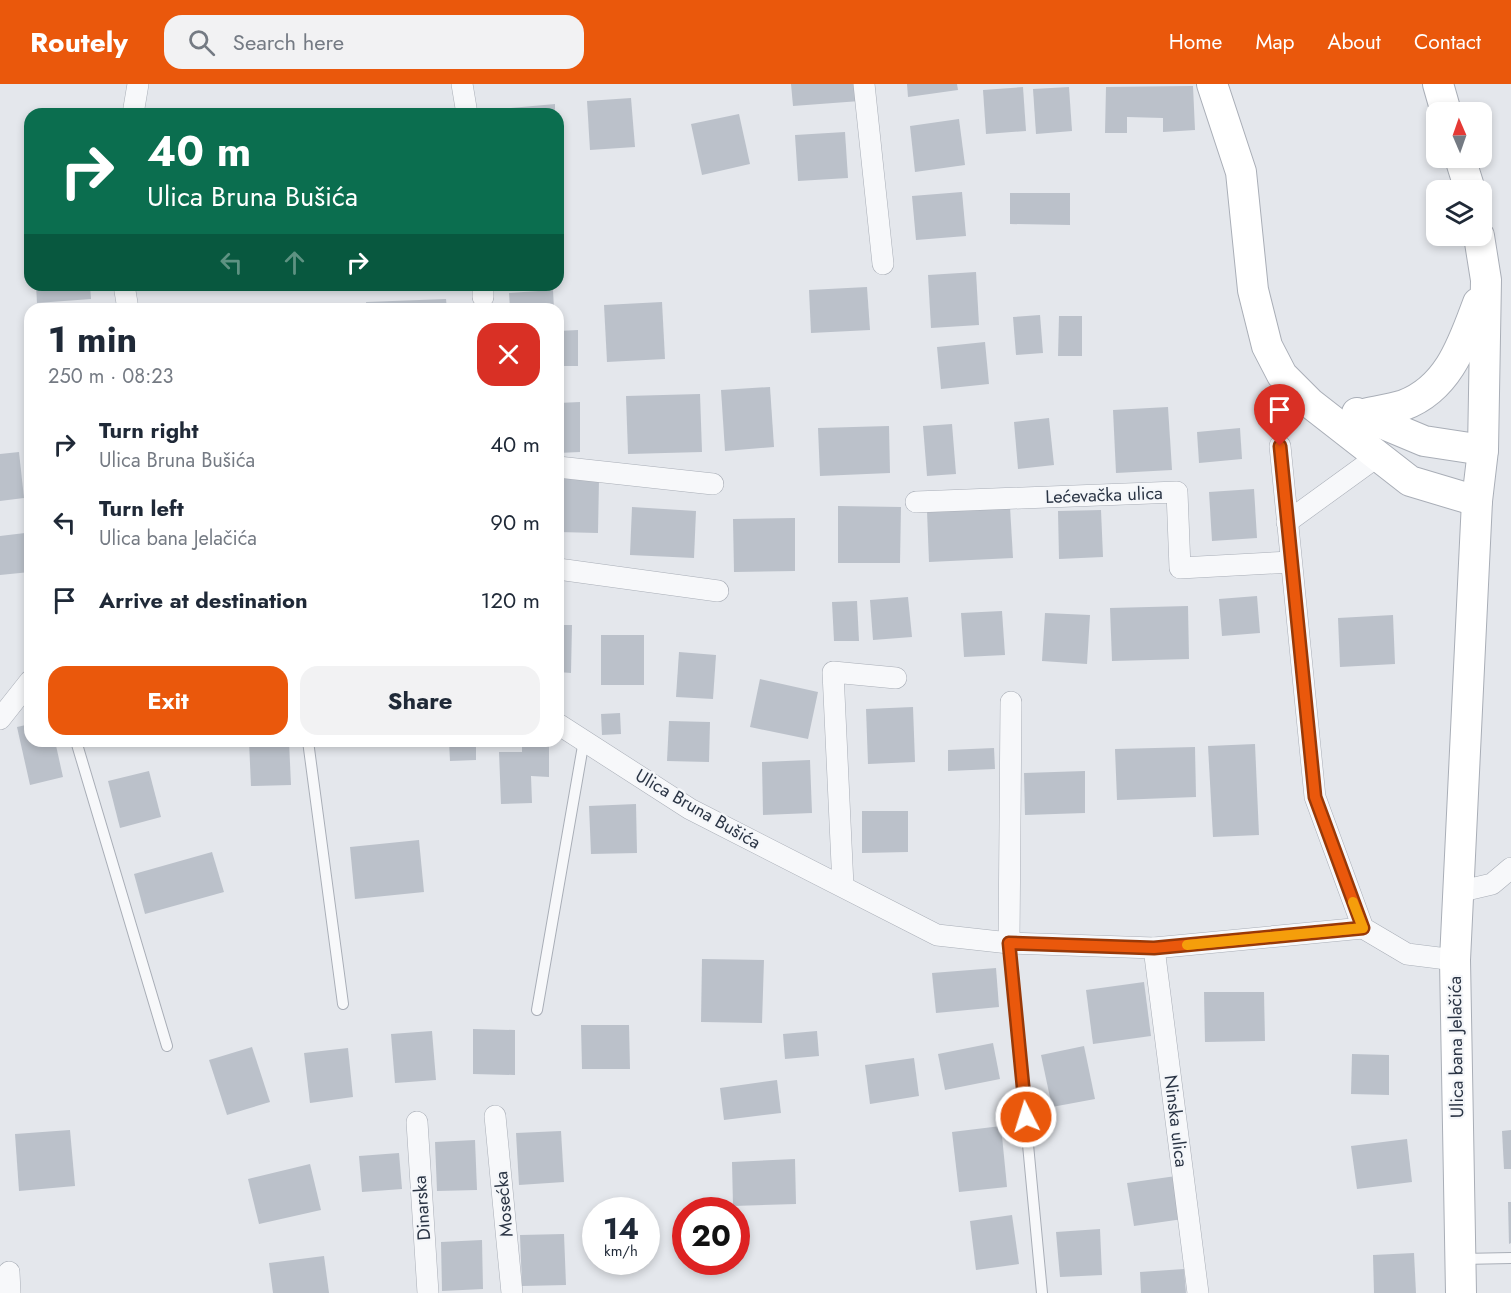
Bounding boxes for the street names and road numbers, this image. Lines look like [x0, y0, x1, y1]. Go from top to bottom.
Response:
street label: Lećevačka ulica [1045, 480, 1163, 510]
street label: Ulica Bruna Bušića [631, 763, 765, 855]
street label: Ulica bana Jelačića [1442, 976, 1470, 1118]
street label: Ninska ulica [1157, 1073, 1195, 1169]
street label: Mosećka [488, 1170, 520, 1238]
street label: Dinarska [407, 1175, 437, 1241]

